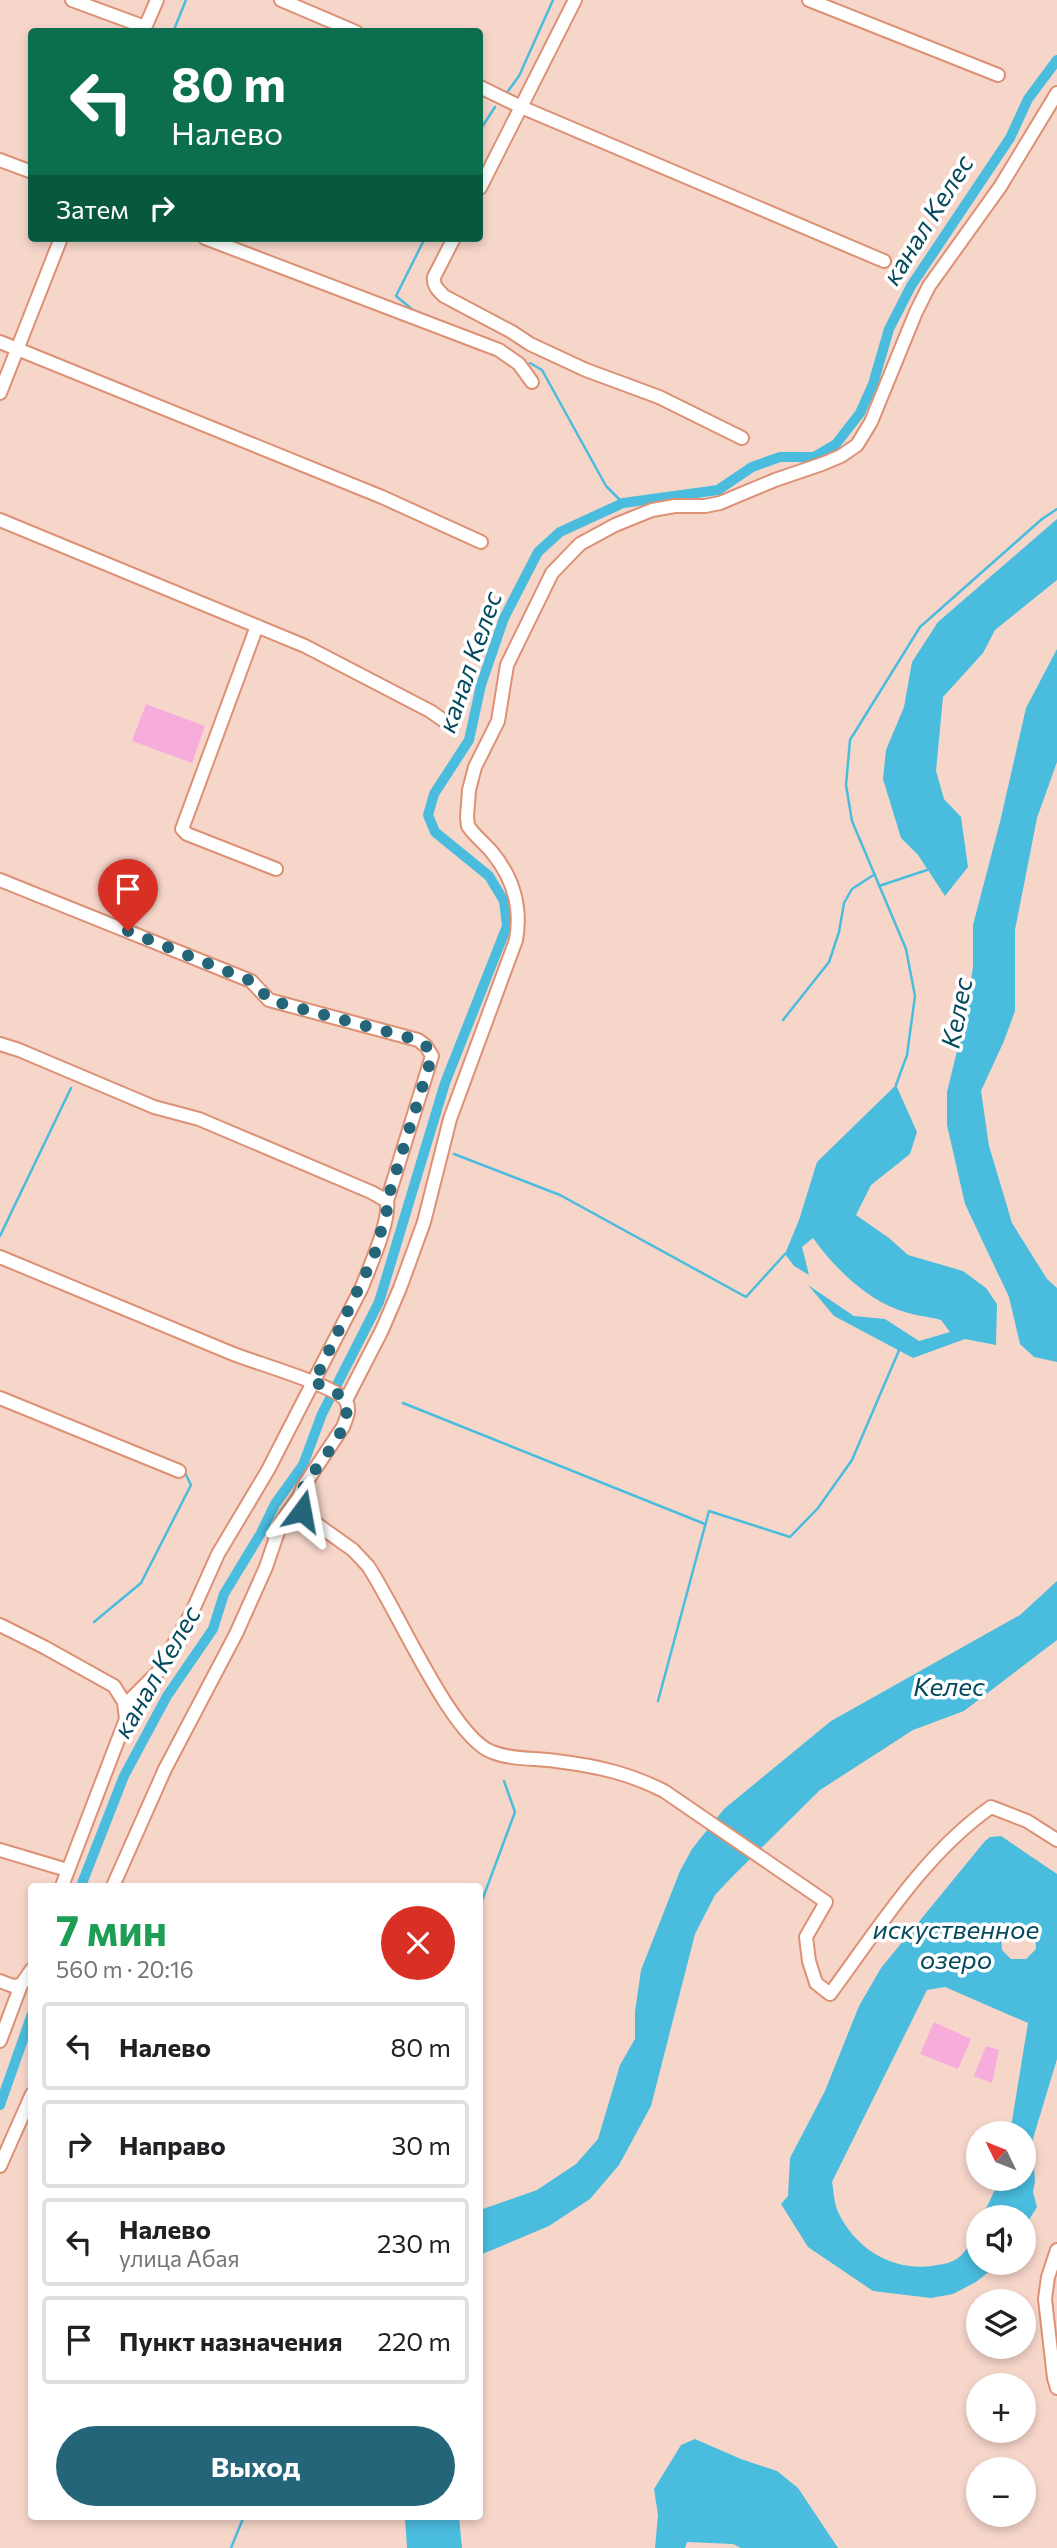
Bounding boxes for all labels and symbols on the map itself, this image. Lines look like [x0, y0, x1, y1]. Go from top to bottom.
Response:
water label: канал Келес [875, 148, 979, 290]
water label: канал Келес [430, 587, 507, 736]
pin [98, 859, 158, 931]
water label: Келес [933, 974, 978, 1051]
position arrow [265, 1474, 339, 1548]
water label: канал Келес [105, 1600, 206, 1743]
water label: Келес [913, 1670, 985, 1701]
water label: искуственное озеро [873, 1913, 1039, 1974]
north arrow [966, 2121, 1036, 2191]

